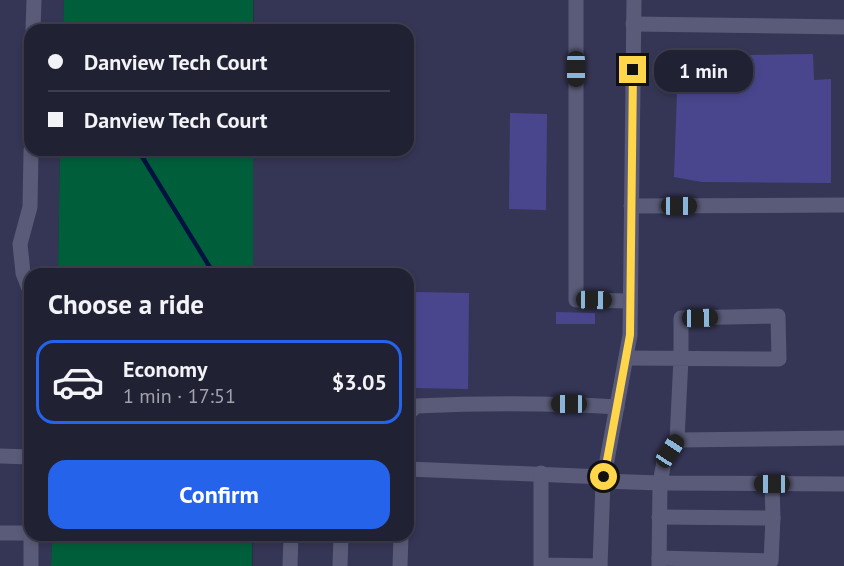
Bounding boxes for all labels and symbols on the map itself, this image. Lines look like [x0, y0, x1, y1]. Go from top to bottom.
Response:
callout: 1 min [654, 49, 753, 91]
car [567, 51, 585, 87]
route end [619, 56, 646, 83]
car [661, 197, 697, 215]
car [576, 291, 612, 309]
car [682, 309, 718, 327]
car [551, 395, 587, 413]
car [653, 431, 687, 471]
route start [590, 463, 617, 490]
car [754, 475, 790, 493]

